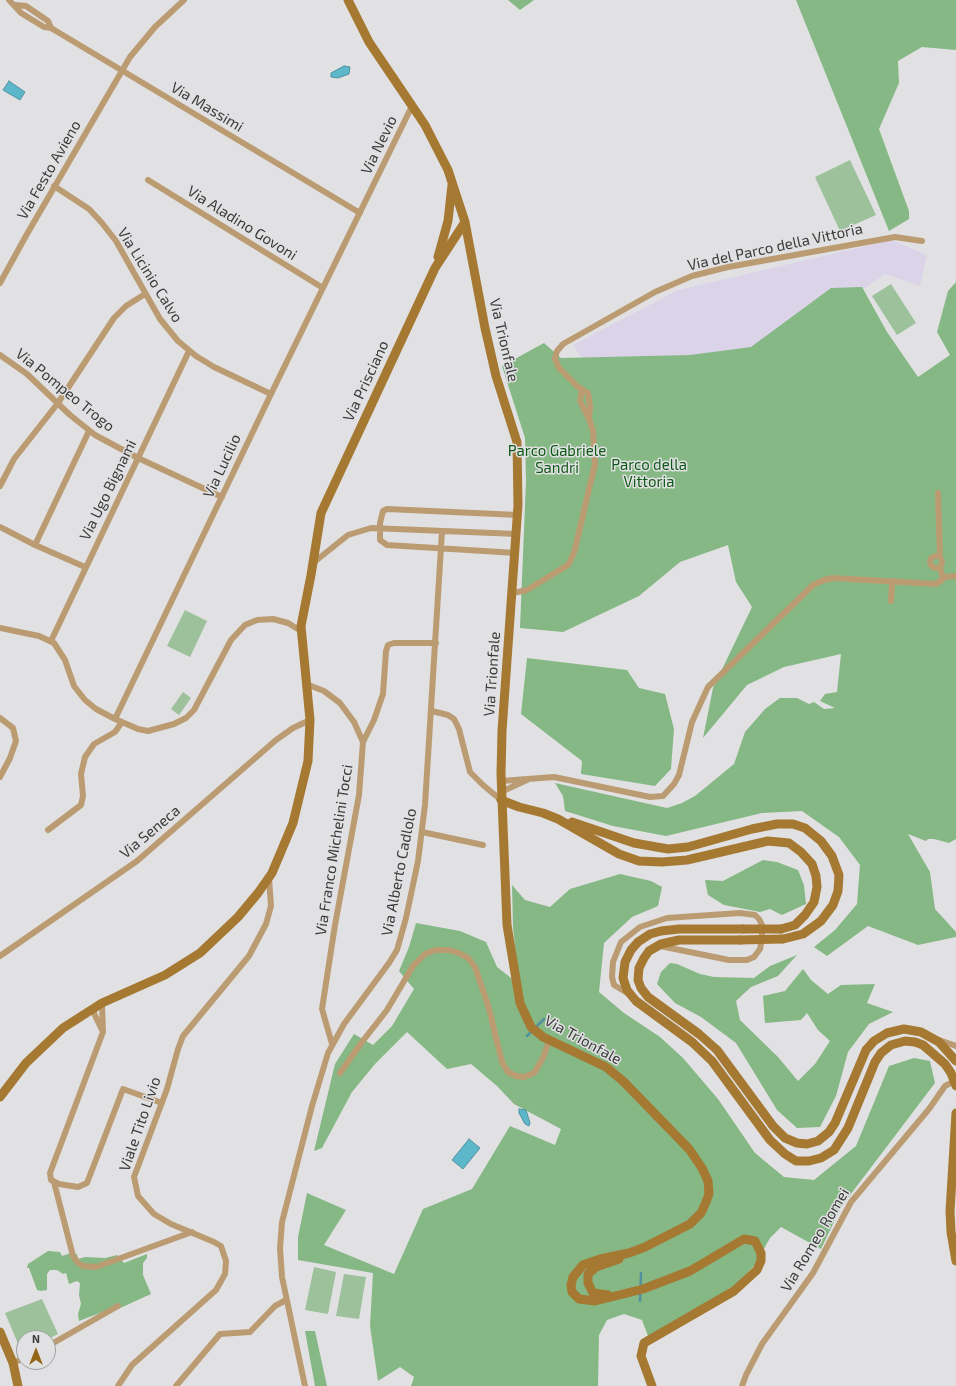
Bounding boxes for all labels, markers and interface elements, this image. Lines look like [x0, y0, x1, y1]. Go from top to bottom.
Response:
street label: Via Massimi [167, 78, 247, 136]
street label: Via Nevio [357, 113, 401, 177]
street label: Via Festo Avieno [13, 117, 85, 223]
street label: Via Aladino Govoni [184, 182, 300, 264]
street label: Via del Parco della Vittoria [686, 220, 864, 274]
street label: Via Licinio Calvo [114, 224, 186, 326]
street label: Via Trionfale [486, 296, 522, 384]
street label: Via Prisciano [339, 338, 393, 424]
street label: Via Pompeo Trogo [12, 345, 118, 435]
street label: Via Lucilio [199, 431, 245, 501]
street label: Via Ugo Bignami [76, 437, 140, 543]
park label: Parco Gabriele Sandri [508, 442, 606, 477]
park label: Parco della Vittoria [611, 456, 687, 491]
street label: Via Trionfale [480, 631, 504, 717]
street label: Via Franco Michelini Tocci [312, 763, 356, 937]
street label: Via Seneca [116, 802, 184, 862]
street label: Via Alberto Cadlolo [378, 807, 420, 937]
street label: Via Trionfale [541, 1011, 625, 1069]
street label: Viale Tito Livio [115, 1074, 165, 1174]
street label: Via Romeo Romei [777, 1185, 853, 1295]
north arrow [16, 1330, 56, 1370]
text: N [32, 1332, 40, 1345]

